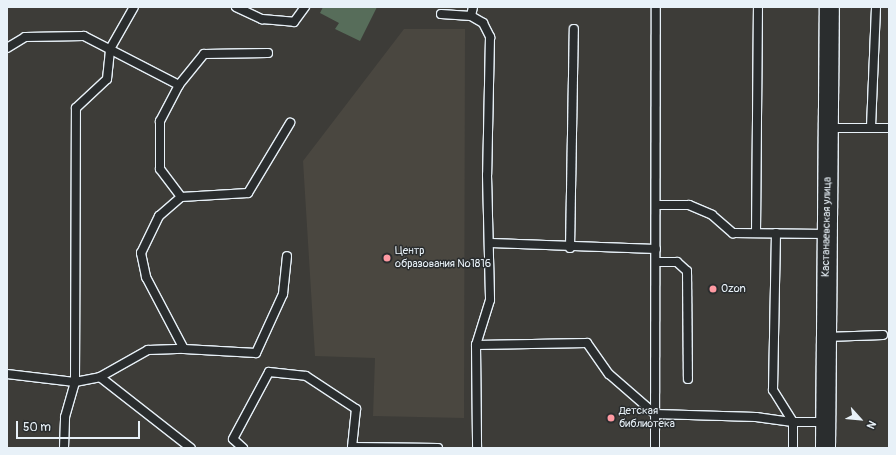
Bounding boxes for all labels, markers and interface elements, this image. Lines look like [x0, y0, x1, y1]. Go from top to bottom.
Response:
street label: Кастанаевская улица [820, 177, 834, 277]
place label: Центр образования №1816 [395, 245, 491, 271]
marker: Центр образования №1816 [382, 253, 392, 263]
place label: Ozon [721, 282, 746, 296]
marker: Ozon [708, 284, 718, 294]
north arrow [840, 399, 880, 439]
place label: Детская библиотека [619, 405, 675, 431]
scale bar [18, 413, 142, 439]
marker: Детская библиотека [606, 413, 616, 423]
text: N [864, 418, 879, 431]
text: 50 m [23, 420, 51, 435]

